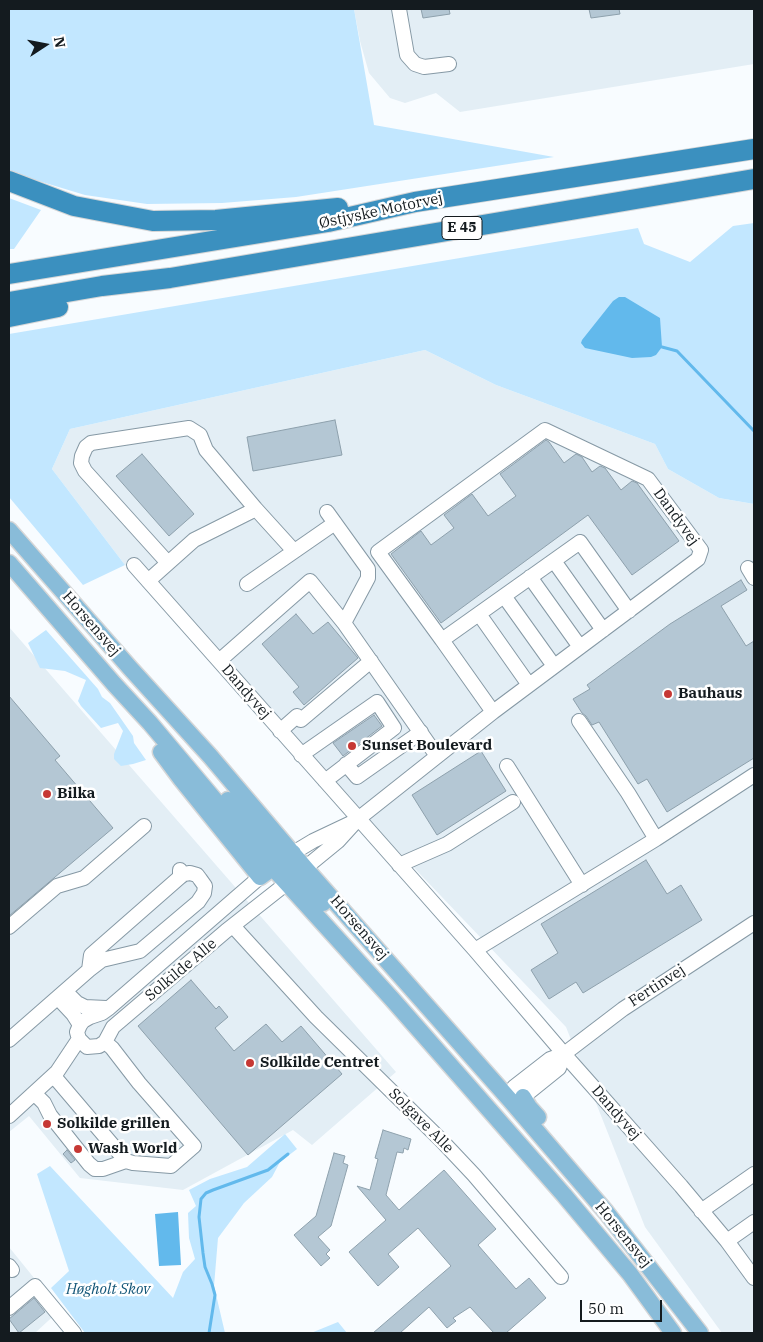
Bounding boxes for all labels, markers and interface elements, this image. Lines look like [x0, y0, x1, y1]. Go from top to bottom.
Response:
north arrow [20, 20, 70, 70]
text: N [50, 35, 70, 49]
street label: Østjyske Motorvej [318, 189, 444, 233]
road number: E 45 [442, 217, 482, 240]
street label: Dandyvej [649, 485, 703, 549]
street label: Horsensvej [58, 588, 124, 660]
street label: Dandyvej [217, 661, 275, 723]
place label: Bauhaus [678, 685, 742, 703]
marker: Bauhaus [662, 688, 674, 700]
place label: Sunset Boulevard [362, 737, 492, 755]
marker: Sunset Boulevard [346, 740, 358, 752]
place label: Bilka [57, 785, 95, 803]
marker: Bilka [41, 788, 53, 800]
street label: Horsensvej [326, 892, 392, 964]
street label: Solkilde Alle [142, 935, 220, 1005]
street label: Fertinvej [625, 961, 689, 1011]
place label: Solkilde Centret [260, 1054, 379, 1072]
marker: Solkilde Centret [244, 1057, 256, 1069]
street label: Dandyvej [587, 1082, 645, 1144]
street label: Solgave Alle [385, 1085, 457, 1157]
place label: Solkilde grillen [57, 1115, 170, 1133]
marker: Solkilde grillen [41, 1118, 53, 1130]
place label: Wash World [88, 1140, 177, 1158]
marker: Wash World [72, 1143, 84, 1155]
street label: Horsensvej [591, 1198, 655, 1272]
park label: Høgholt Skov [66, 1281, 150, 1299]
scale bar [583, 1290, 666, 1322]
text: 50 m [588, 1299, 624, 1318]

